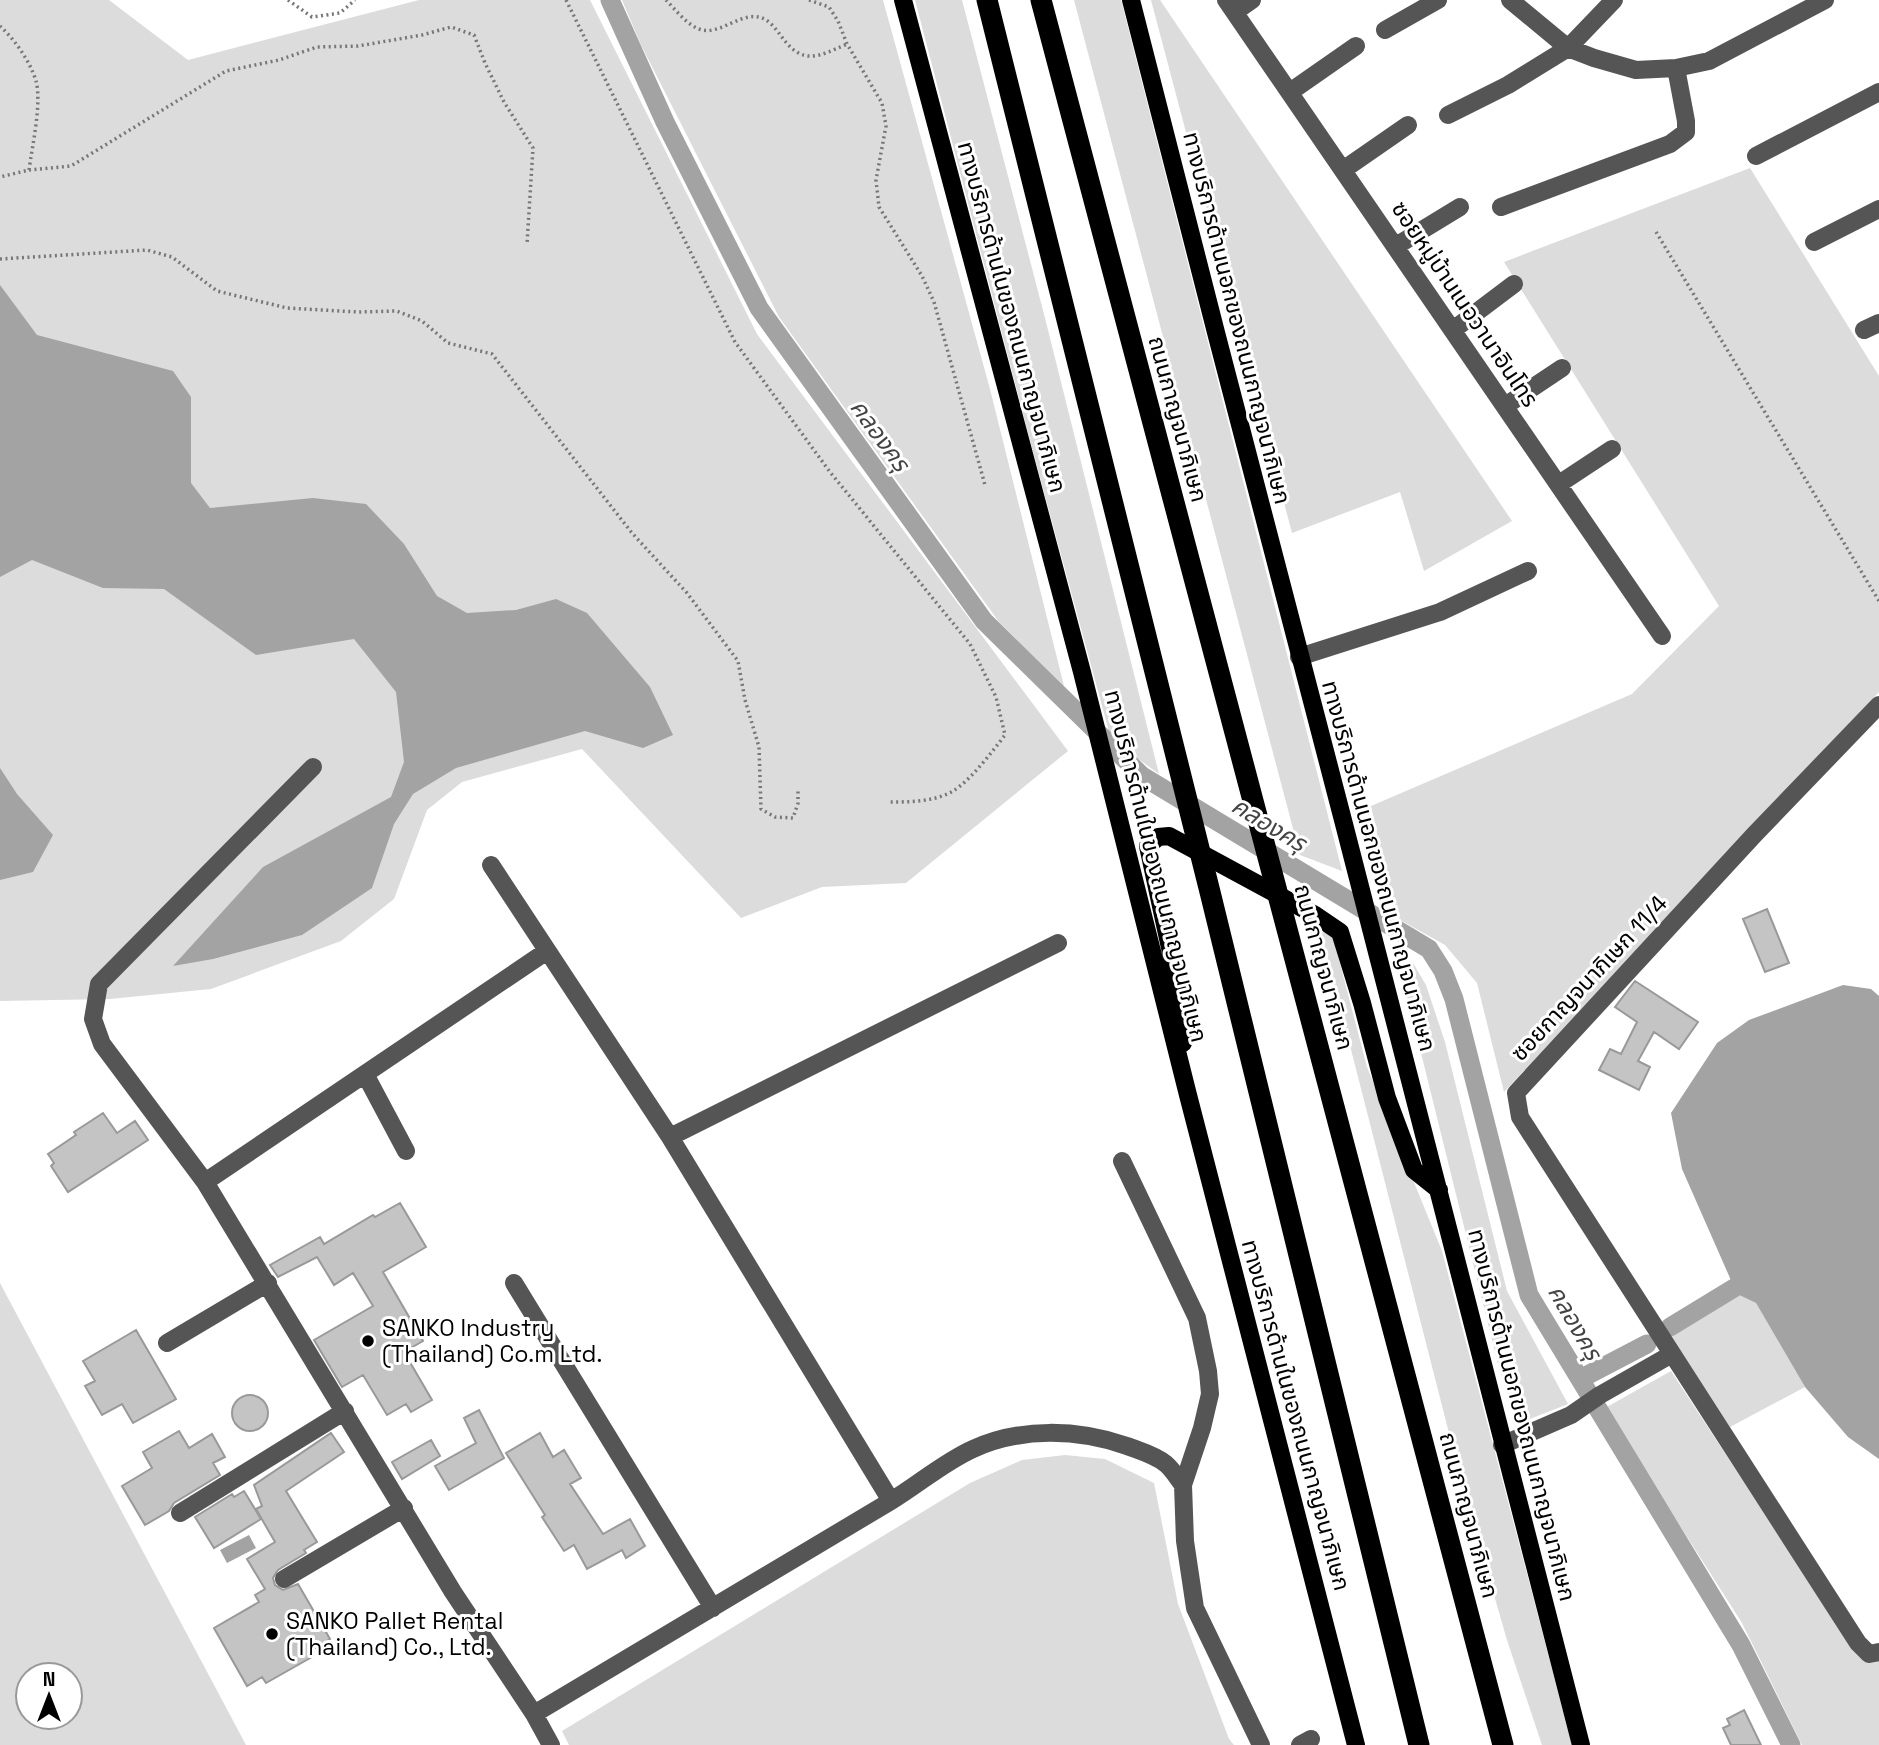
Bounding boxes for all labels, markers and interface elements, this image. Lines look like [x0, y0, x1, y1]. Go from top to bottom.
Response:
street label: ทางบริการด้านนอกของถนนกาญจนาภิเษก [1177, 129, 1297, 507]
street label: ทางบริการด้านในของถนนกาญจนาภิเษก [951, 138, 1073, 496]
street label: ซอยหมู่บ้านเนอวานาอินโทร [1385, 195, 1545, 413]
street label: ถนนกาญจนาภิเษก [1143, 333, 1213, 505]
water label: คลองครุ [843, 393, 918, 479]
street label: ทางบริการด้านนอกของถนนกาญจนาภิเษก [1316, 678, 1442, 1054]
street label: ทางบริการด้านในของถนนกาญจนาภิเษก [1098, 687, 1214, 1045]
water label: คลองครุ [1226, 790, 1314, 859]
street label: ถนนกาญจนาภิเษก [1289, 881, 1359, 1053]
street label: ซอยกาญจนาภิเษก 11/4 [1504, 889, 1674, 1067]
street label: ทางบริการด้านนอกของถนนกาญจนาภิเษก [1462, 1226, 1582, 1604]
street label: ทางบริการด้านในของถนนกาญจนาภิเษก [1235, 1236, 1357, 1594]
water label: คลองครุ [1541, 1279, 1610, 1367]
place label: SANKO Industry (Thailand) Co.m Ltd. [382, 1313, 602, 1369]
marker: SANKO Industry (Thailand) Co.m Ltd. [360, 1333, 376, 1349]
street label: ถนนกาญจนาภิเษก [1434, 1429, 1504, 1601]
place label: SANKO Pallet Rental (Thailand) Co., Ltd. [286, 1606, 503, 1662]
marker: SANKO Pallet Rental (Thailand) Co., Ltd. [264, 1626, 280, 1642]
north arrow [14, 1661, 84, 1731]
text: N [43, 1667, 55, 1692]

